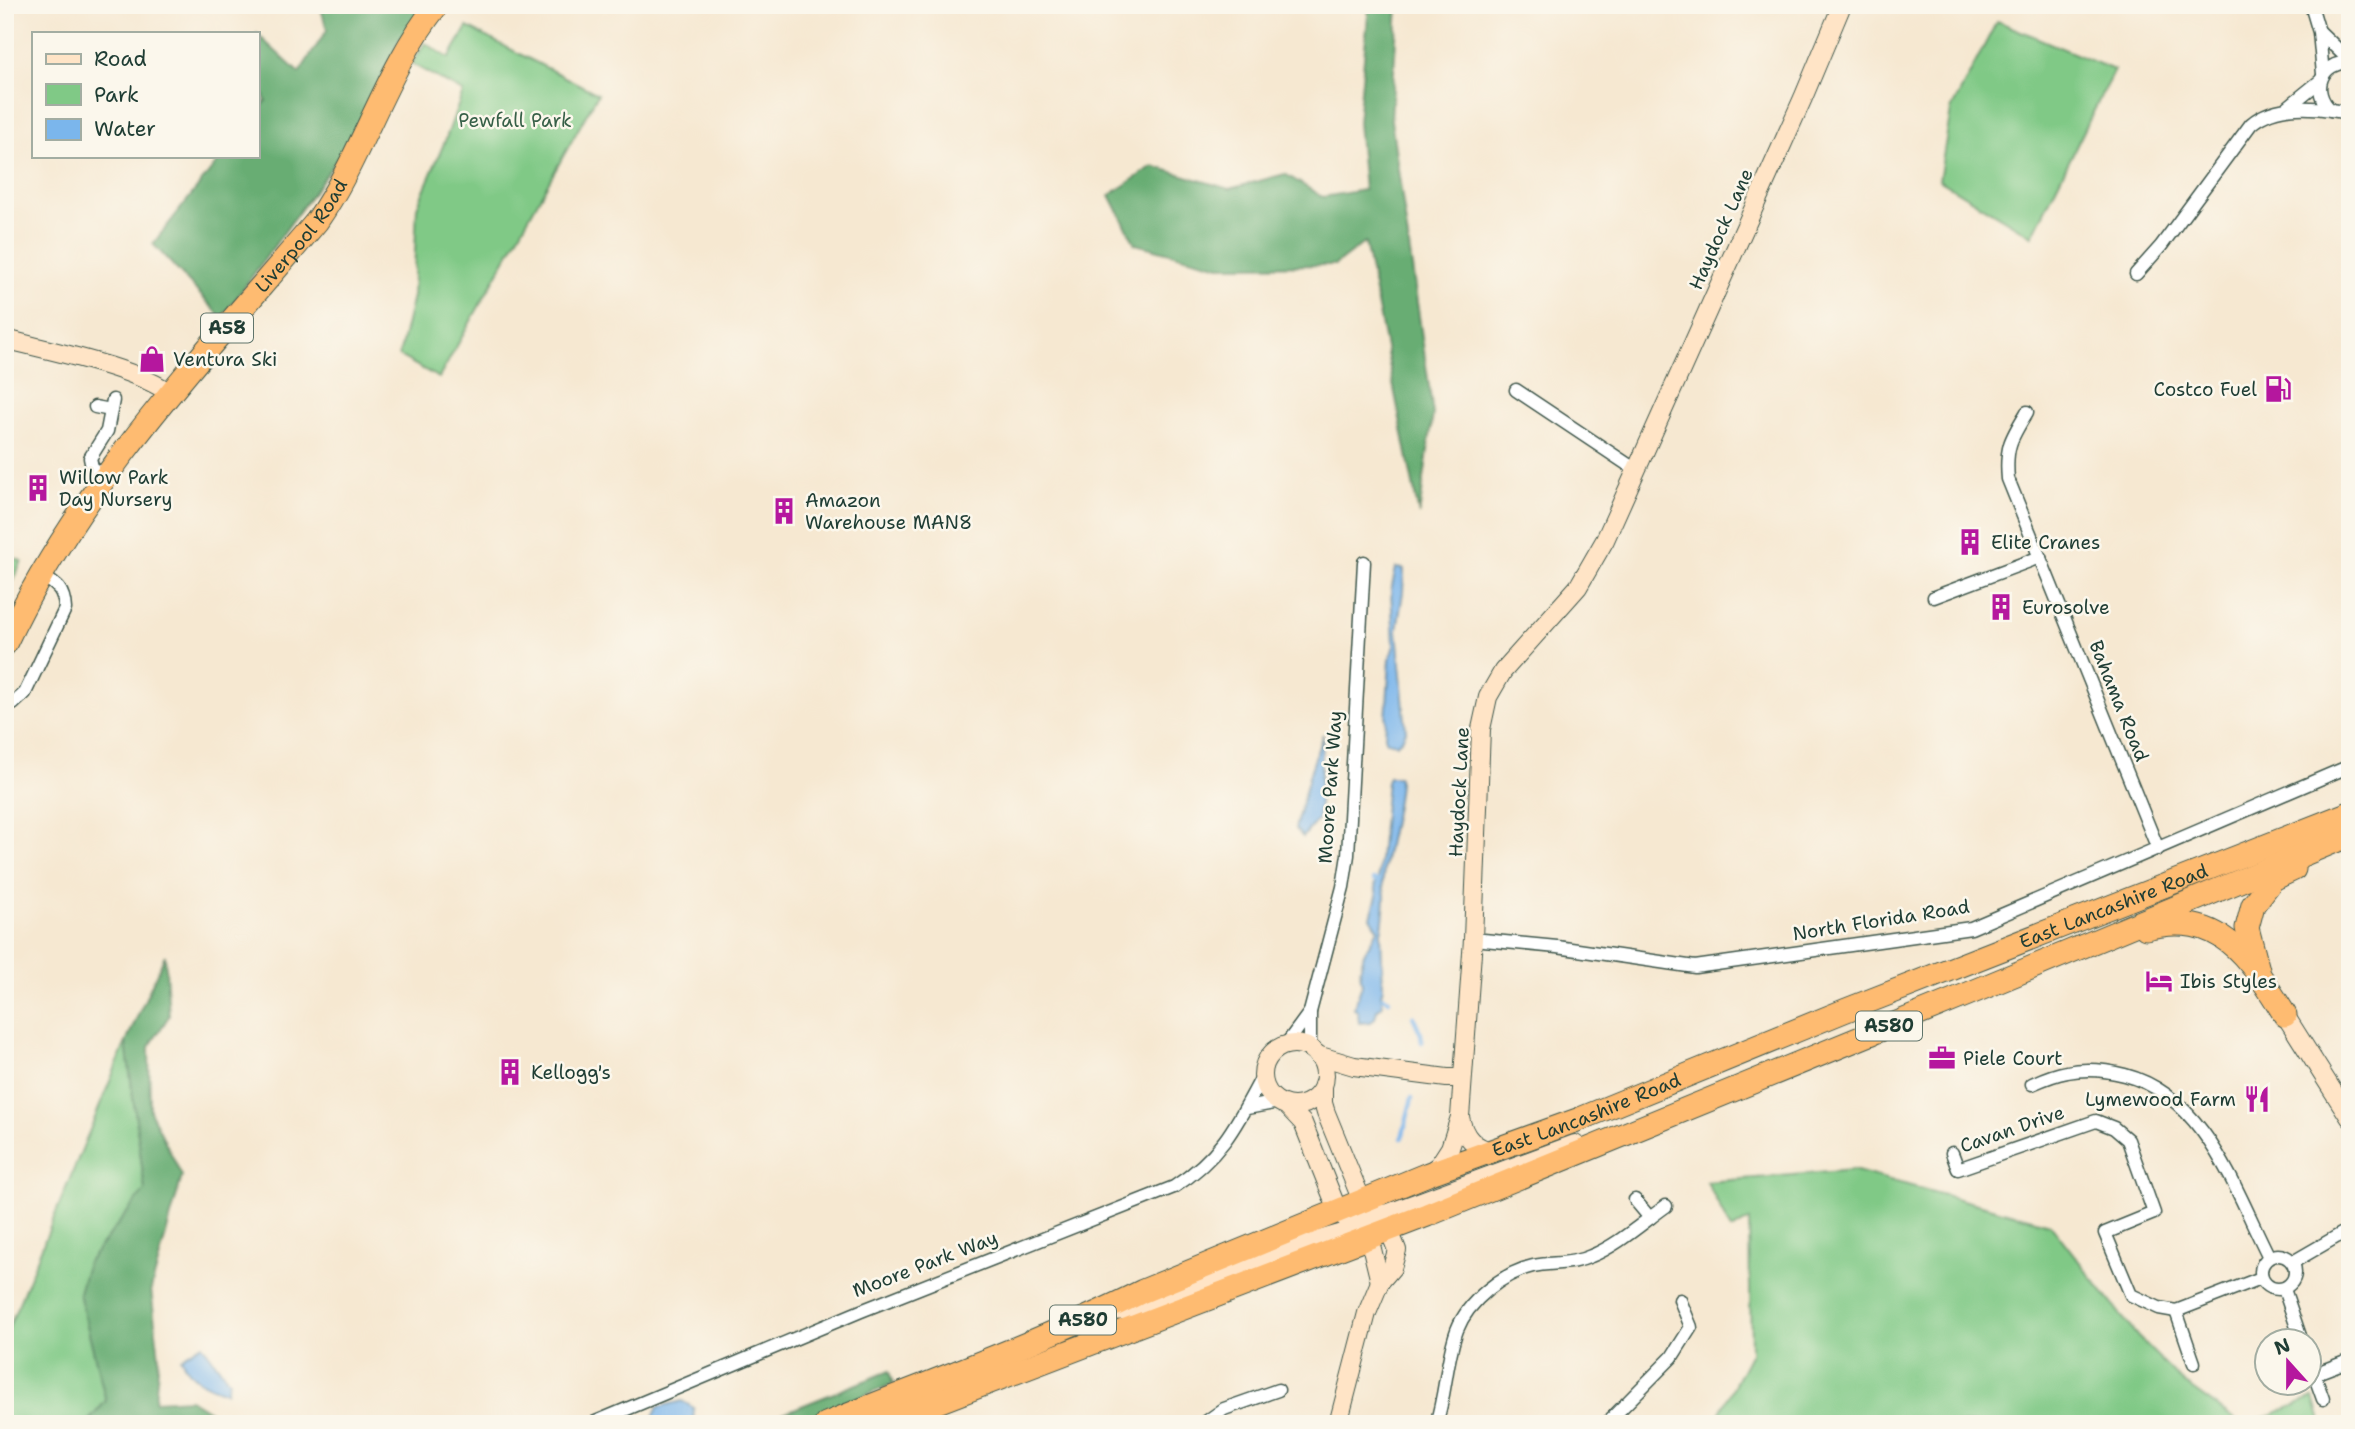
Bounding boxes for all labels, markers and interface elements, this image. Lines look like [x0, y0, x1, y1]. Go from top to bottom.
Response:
legend [32, 32, 259, 158]
text: Road [94, 45, 147, 73]
text: Park [94, 81, 139, 109]
park label: Pewfall Park [458, 108, 572, 133]
text: Water [94, 115, 156, 143]
street label: Haydock Lane [1683, 164, 1759, 294]
street label: Liverpool Road [249, 174, 353, 298]
road number: A58 [201, 314, 253, 342]
shop icon: Ventura Ski [137, 344, 167, 374]
place label: Ventura Ski [173, 347, 278, 372]
fuel station icon: Costco Fuel [2263, 374, 2293, 404]
place label: Costco Fuel [2154, 377, 2257, 402]
place label: Willow Park Day Nursery [59, 465, 172, 512]
building icon: Willow Park Day Nursery [23, 473, 53, 503]
place label: Amazon Warehouse MAN8 [805, 488, 972, 535]
building icon: Amazon Warehouse MAN8 [769, 496, 799, 526]
building icon: Elite Cranes [1955, 527, 1985, 557]
place label: Elite Cranes [1991, 530, 2100, 555]
building icon: Eurosolve [1986, 592, 2016, 622]
place label: Eurosolve [2022, 595, 2110, 620]
street label: Bahama Road [2083, 637, 2155, 765]
street label: Moore Park Way [1312, 710, 1348, 864]
street label: Haydock Lane [1443, 726, 1475, 858]
street label: East Lancashire Road [2015, 857, 2211, 954]
street label: North Florida Road [1791, 894, 1971, 946]
hotel icon: Ibis Styles [2144, 966, 2174, 996]
place label: Ibis Styles [2180, 969, 2277, 994]
road number: A580 [1856, 1012, 1922, 1041]
office icon: Piele Court [1927, 1043, 1957, 1073]
place label: Piele Court [1963, 1046, 2063, 1071]
building icon: Kellogg's [495, 1057, 525, 1087]
place label: Kellogg's [531, 1060, 611, 1085]
street label: East Lancashire Road [1488, 1067, 1684, 1162]
restaurant icon: Lymewood Farm [2242, 1084, 2272, 1114]
place label: Lymewood Farm [2085, 1087, 2236, 1112]
street label: Cavan Drive [1956, 1099, 2068, 1159]
street label: Moore Park Way [849, 1225, 1001, 1303]
road number: A580 [1050, 1306, 1116, 1335]
north arrow [2254, 1328, 2324, 1398]
text: N [2271, 1332, 2294, 1361]

